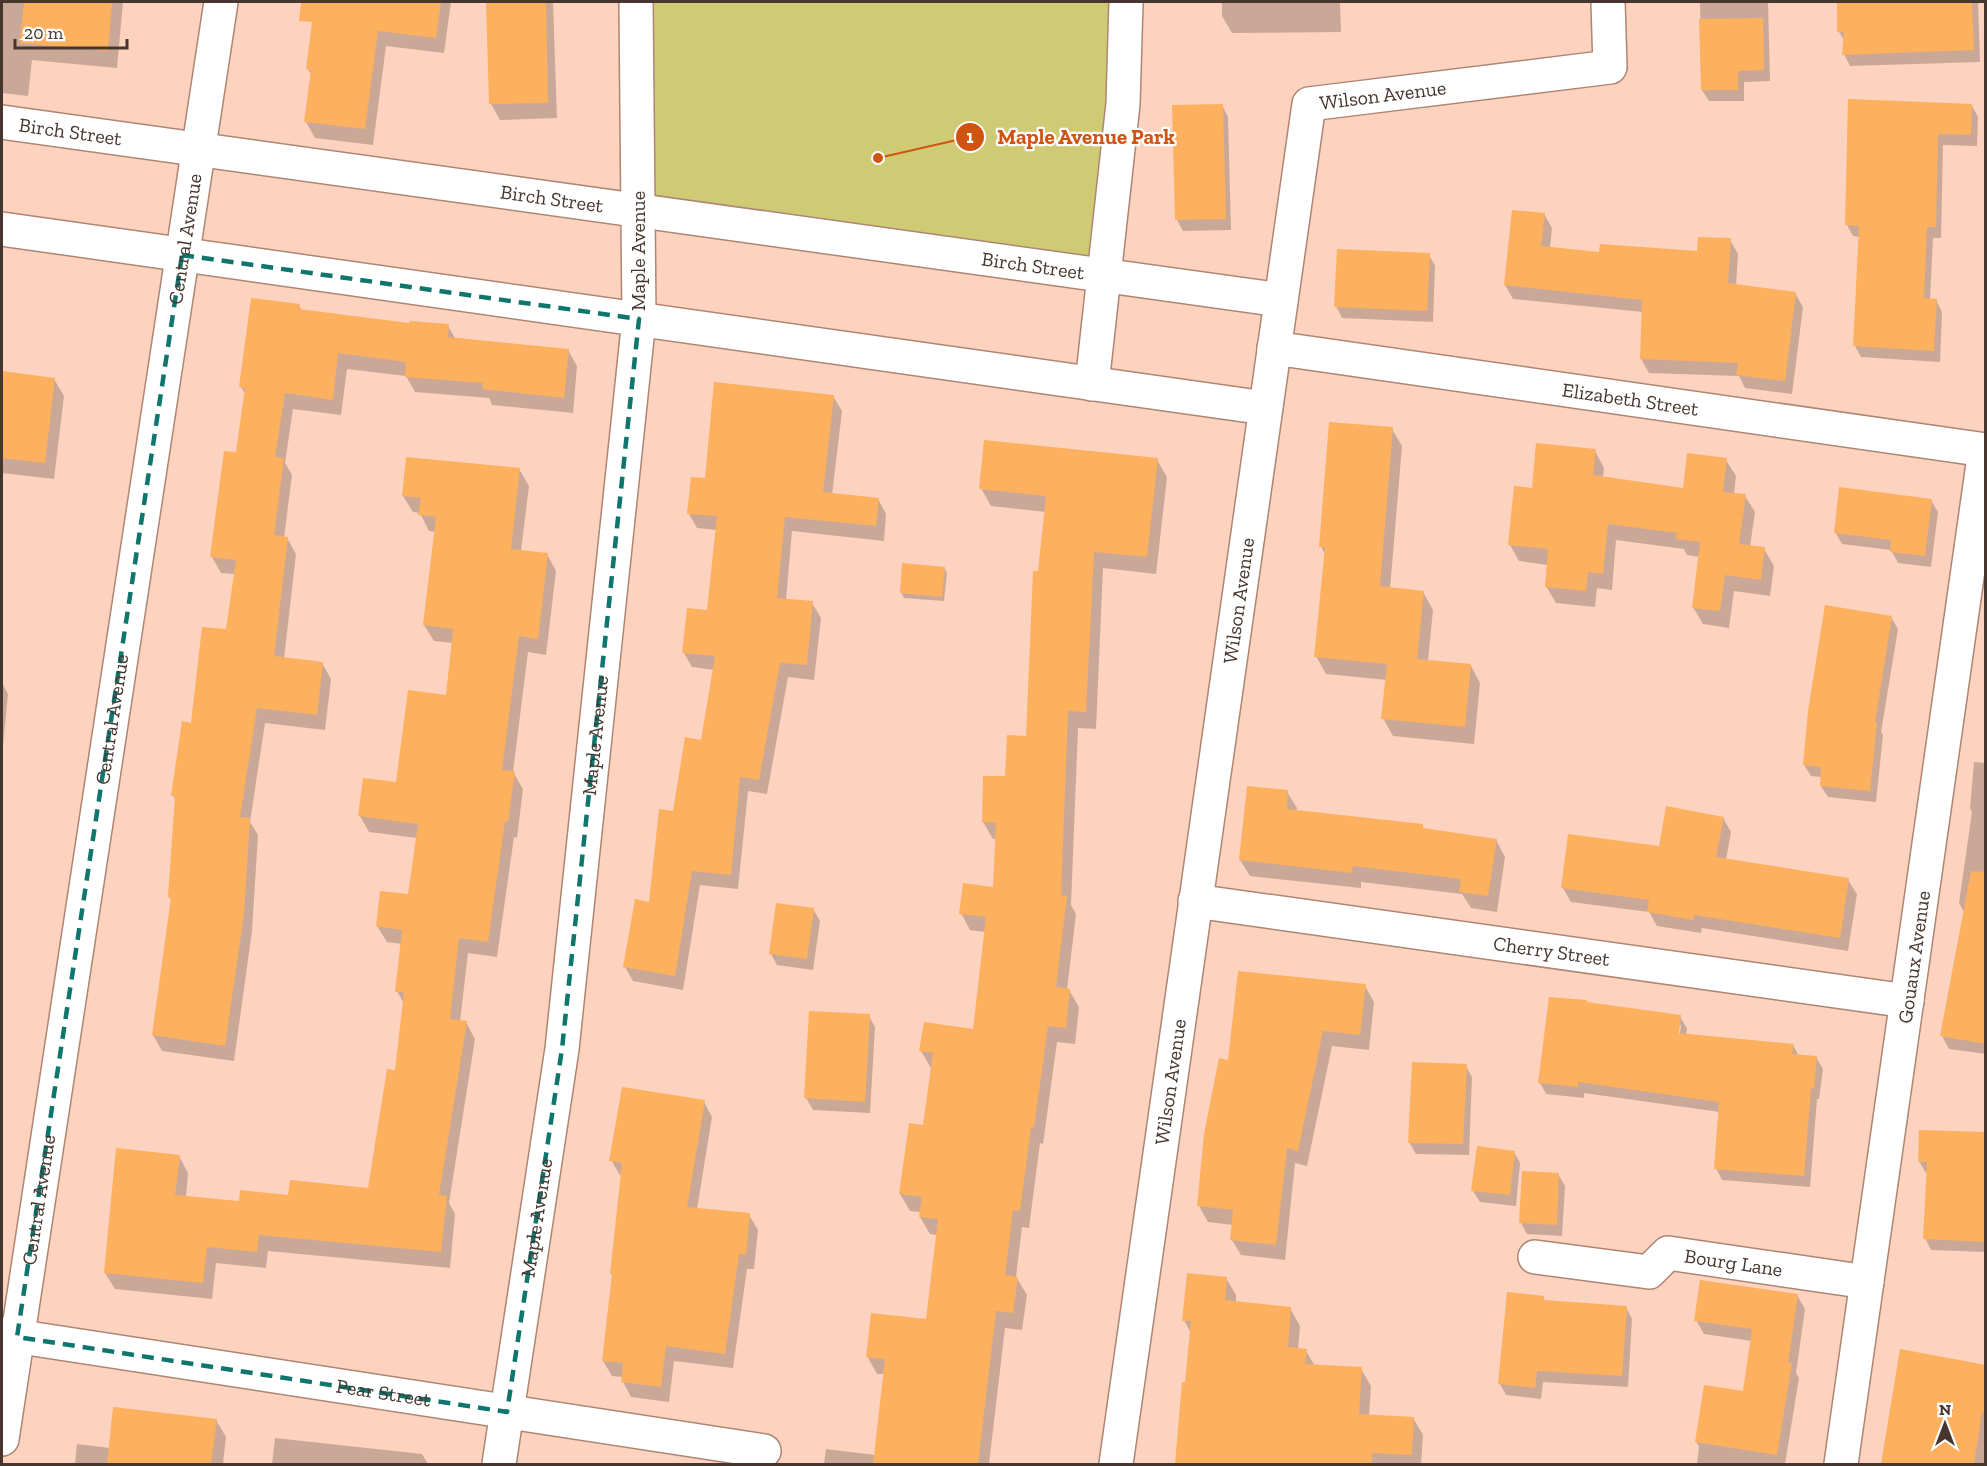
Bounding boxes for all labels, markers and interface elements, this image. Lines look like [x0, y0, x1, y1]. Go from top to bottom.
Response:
scale bar [15, 12, 128, 50]
text: 20 m [24, 22, 64, 44]
street label: Wilson Avenue [1318, 75, 1447, 115]
street label: Birch Street [17, 112, 124, 151]
callout: Maple Avenue Park [955, 117, 1187, 156]
text: Maple Avenue Park [997, 124, 1175, 149]
text: 1 [966, 126, 974, 148]
street label: Central Avenue [163, 172, 207, 306]
street label: Birch Street [499, 179, 605, 218]
street label: Maple Avenue [626, 191, 650, 311]
street label: Birch Street [980, 246, 1087, 285]
street label: Elizabeth Street [1561, 377, 1701, 421]
street label: Wilson Avenue [1218, 536, 1259, 665]
street label: Central Avenue [90, 652, 133, 786]
street label: Maple Avenue [577, 674, 613, 797]
street label: Gouaux Avenue [1893, 889, 1935, 1025]
street label: Cherry Street [1492, 931, 1612, 971]
street label: Wilson Avenue [1149, 1017, 1191, 1146]
street label: Central Avenue [17, 1133, 60, 1267]
street label: Maple Avenue [515, 1157, 557, 1279]
street label: Bourg Lane [1683, 1244, 1784, 1282]
street label: Pear Street [335, 1373, 433, 1412]
north arrow [1915, 1394, 1975, 1454]
text: N [1939, 1400, 1951, 1419]

